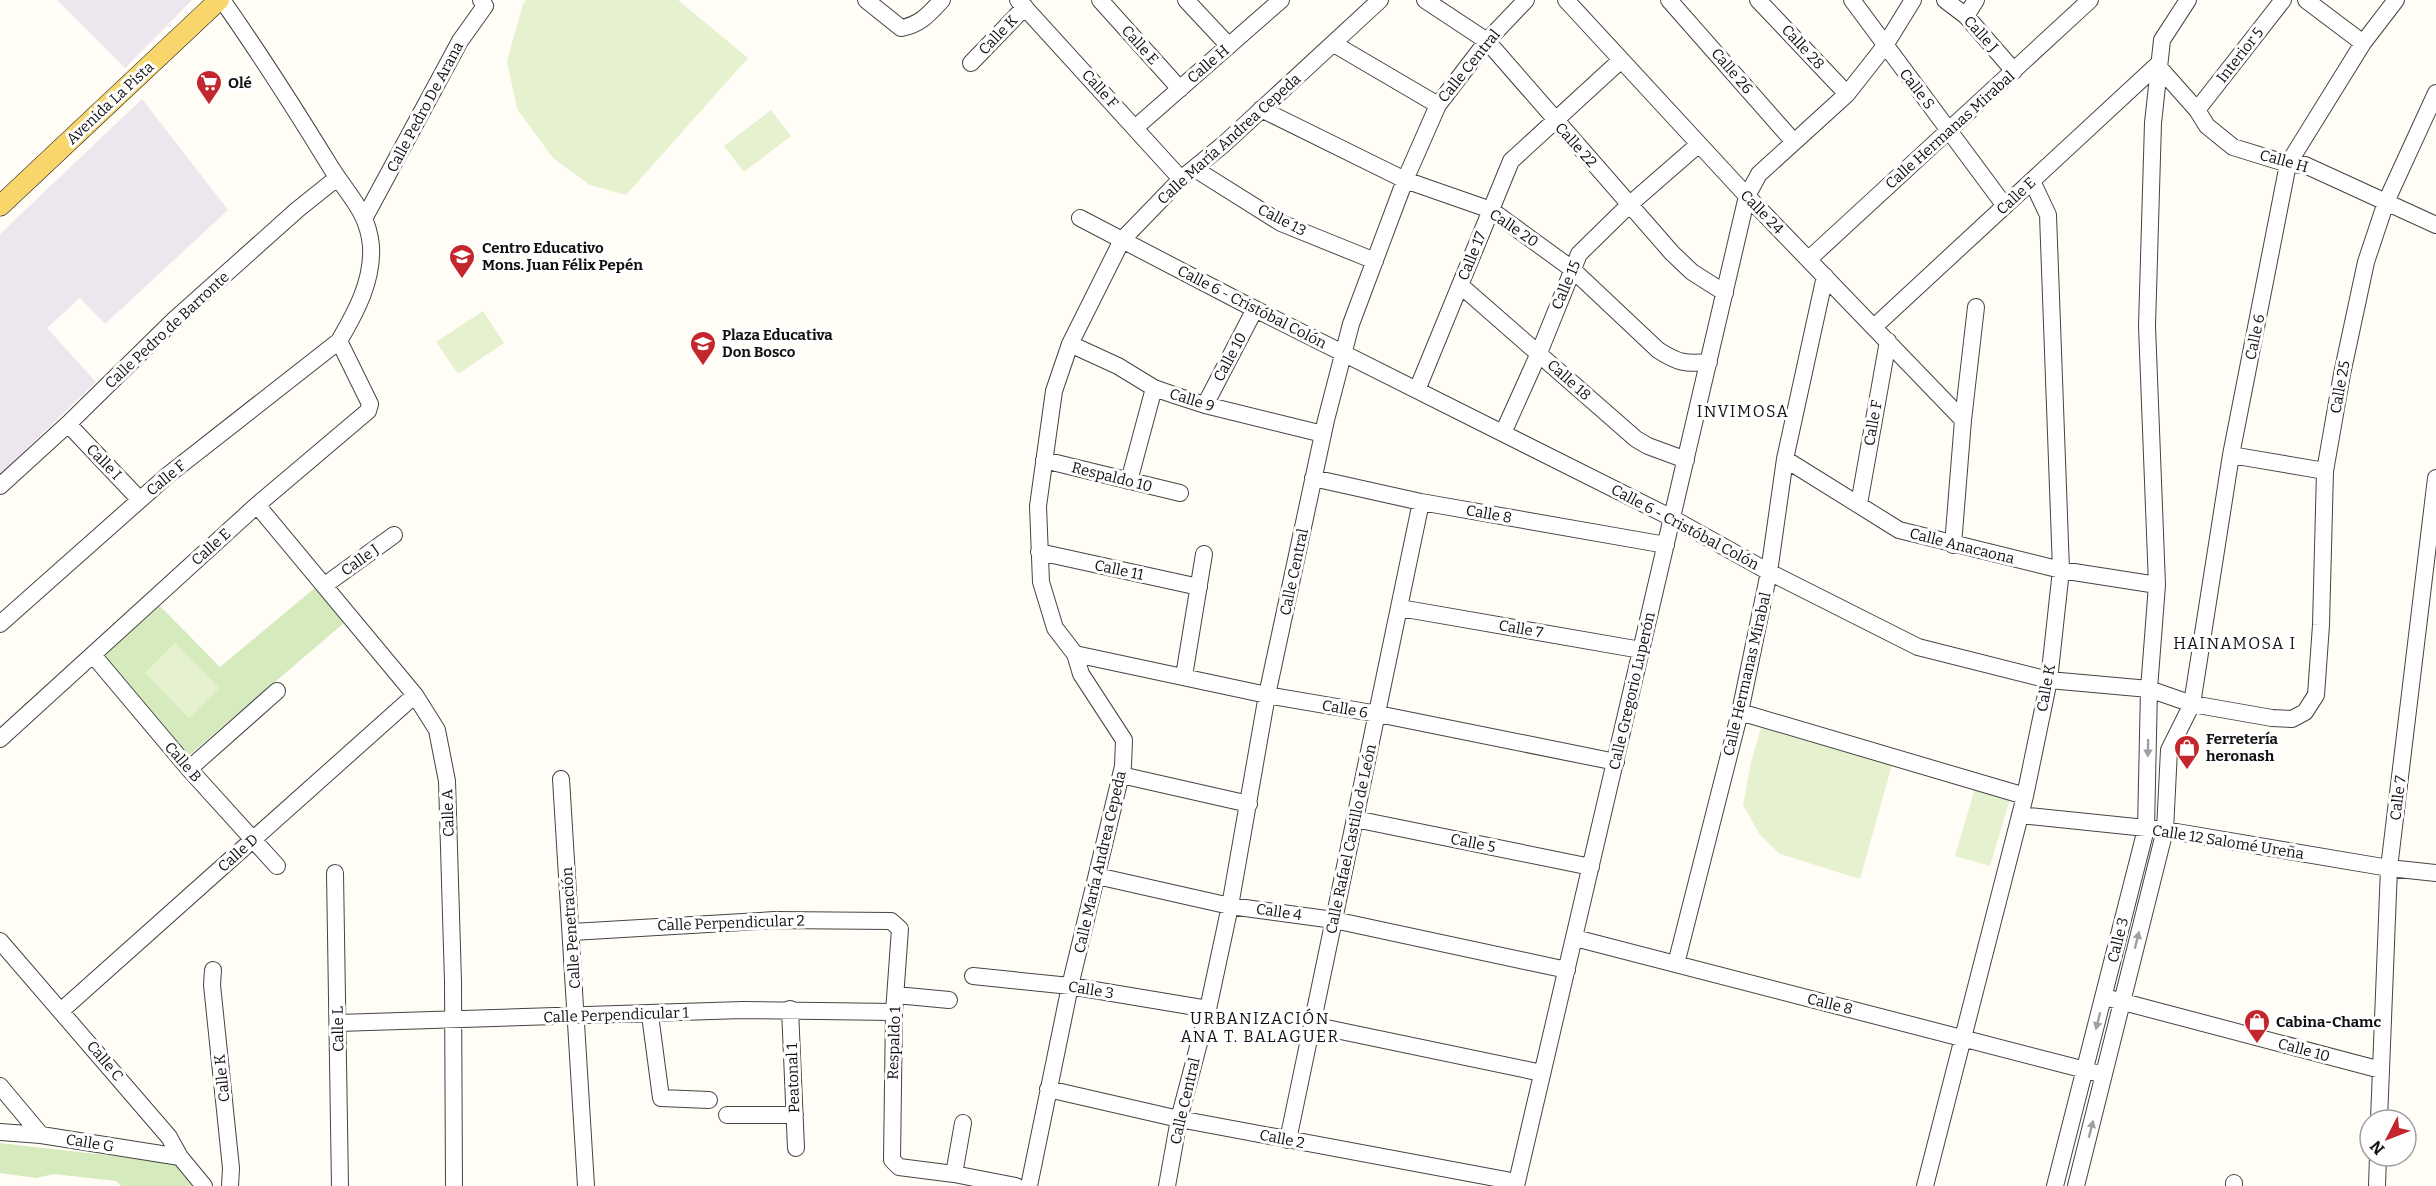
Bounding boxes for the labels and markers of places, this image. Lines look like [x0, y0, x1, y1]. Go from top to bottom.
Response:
supermarket icon: Olé [194, 68, 224, 106]
place label: Olé [228, 74, 252, 92]
place label: Centro Educativo Mons. Juan Félix Pepén [482, 239, 643, 274]
school or university icon: Centro Educativo Mons. Juan Félix Pepén [447, 242, 477, 280]
place label: Plaza Educativa Don Bosco [722, 326, 833, 361]
school or university icon: Plaza Educativa Don Bosco [688, 329, 718, 367]
place label: Ferretería heronash [2206, 730, 2279, 765]
shop icon: Ferretería heronash [2172, 733, 2202, 771]
shop icon: Cabina-Chamc [2242, 1007, 2272, 1045]
place label: Cabina-Chamc [2276, 1013, 2381, 1031]

